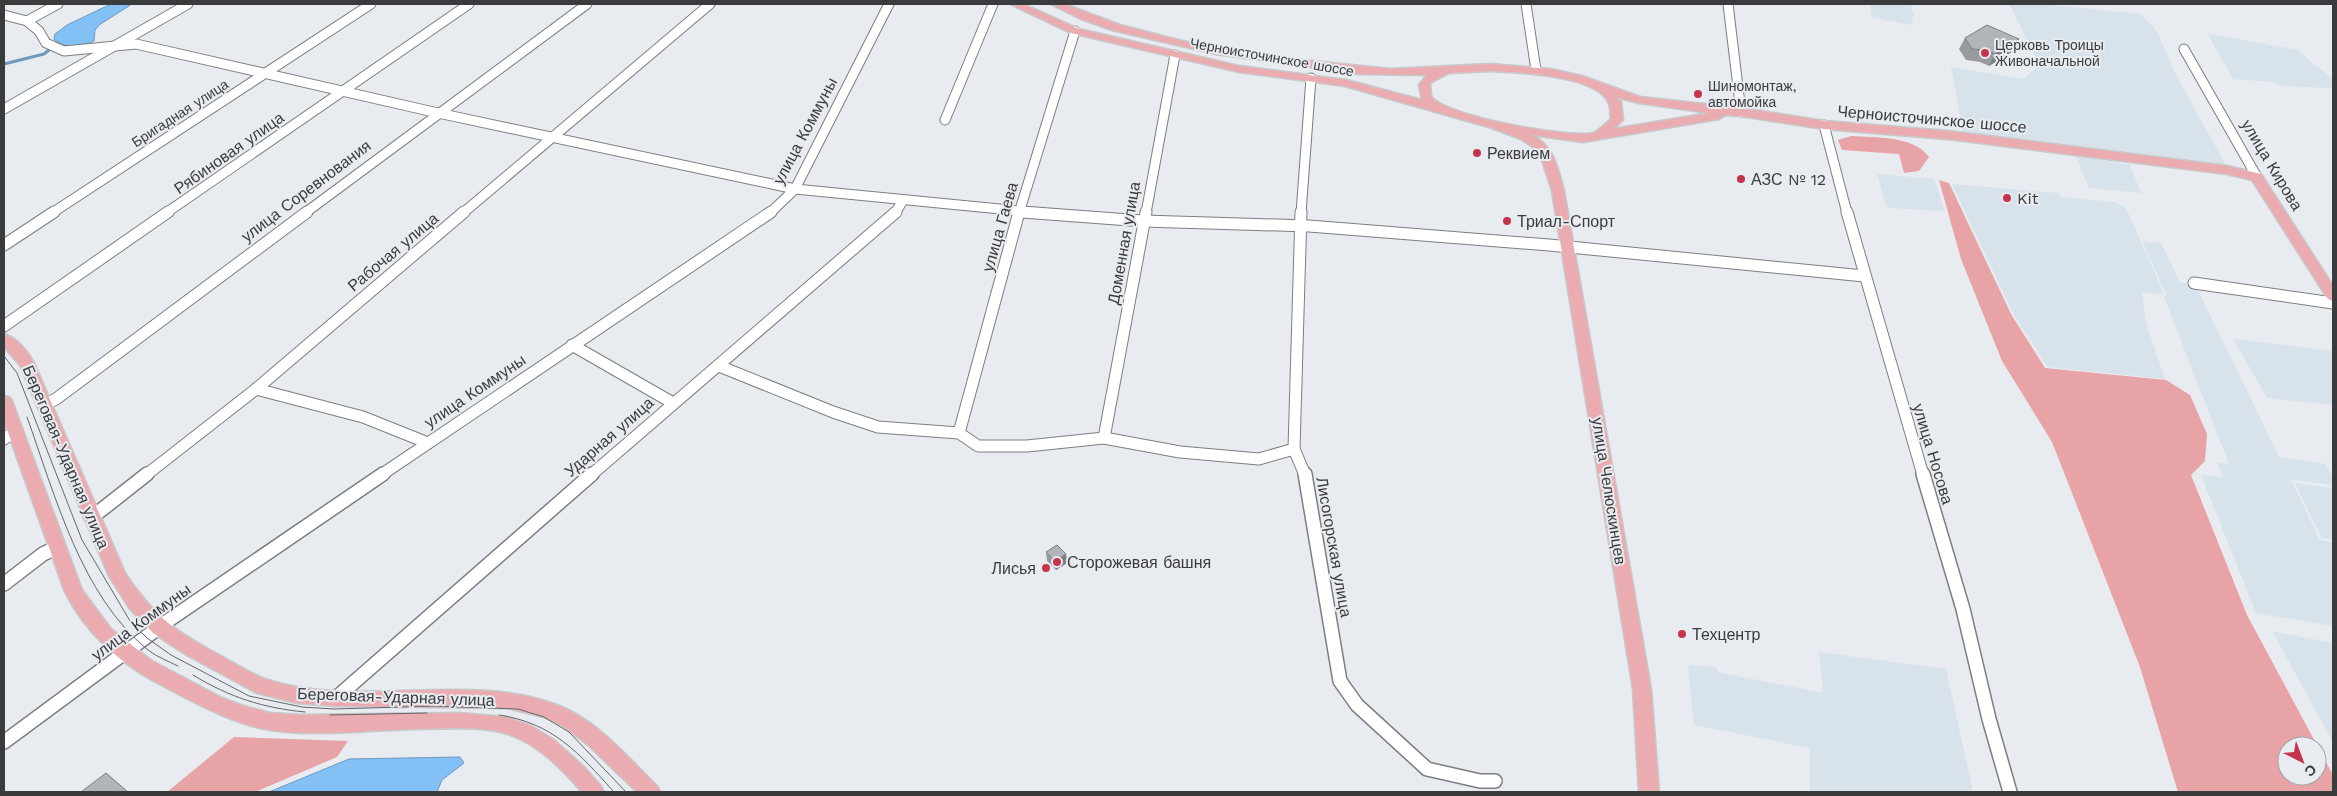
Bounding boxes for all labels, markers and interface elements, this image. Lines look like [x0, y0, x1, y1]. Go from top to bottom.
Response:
street label: Черноисточинское шоссе [1189, 35, 1355, 79]
place label: Церковь Троицы Живоначальной [1995, 37, 2104, 69]
marker: Церковь Троицы Живоначальной [1979, 47, 1991, 59]
street label: улица Коммуны [769, 74, 841, 188]
street label: Бригадная улица [129, 76, 231, 150]
place label: Шиномонтаж, автомойка [1708, 78, 1796, 110]
marker: Шиномонтаж, автомойка [1692, 88, 1704, 100]
street label: Черноисточинское шоссе [1837, 101, 2028, 137]
street label: Рябиновая улица [170, 108, 288, 198]
street label: улица Кирова [2237, 116, 2307, 214]
street label: улица Соревнования [237, 136, 375, 246]
place label: Реквием [1487, 144, 1550, 163]
marker: Реквием [1471, 147, 1483, 159]
place label: АЗС № 12 [1751, 170, 1826, 189]
marker: АЗС № 12 [1735, 173, 1747, 185]
street label: улица Гаева [978, 180, 1022, 274]
street label: Доменная улица [1104, 180, 1144, 306]
place label: Kit [2017, 189, 2039, 208]
marker: Kit [2001, 192, 2013, 204]
street label: Рабочая улица [344, 209, 442, 295]
place label: Триал-Спорт [1517, 212, 1616, 231]
marker: Триал-Спорт [1501, 215, 1513, 227]
street label: улица Коммуны [421, 350, 529, 432]
street label: Береговая-Ударная улица [19, 362, 113, 552]
street label: Ударная улица [561, 393, 658, 481]
street label: улица Носова [1909, 401, 1957, 507]
street label: улица Челюскинцев [1588, 416, 1630, 566]
street label: Лисогорская улица [1312, 475, 1356, 619]
place label: Сторожевая башня [1067, 553, 1211, 572]
marker: Сторожевая башня [1051, 556, 1063, 568]
place label: Лисья [992, 559, 1036, 578]
marker: Лисья [1040, 562, 1052, 574]
street label: улица Коммуны [88, 580, 194, 664]
place label: Техцентр [1692, 625, 1760, 644]
marker: Техцентр [1676, 628, 1688, 640]
street label: Береговая-Ударная улица [297, 684, 495, 710]
north arrow [2277, 736, 2327, 786]
text: С [2302, 761, 2320, 780]

